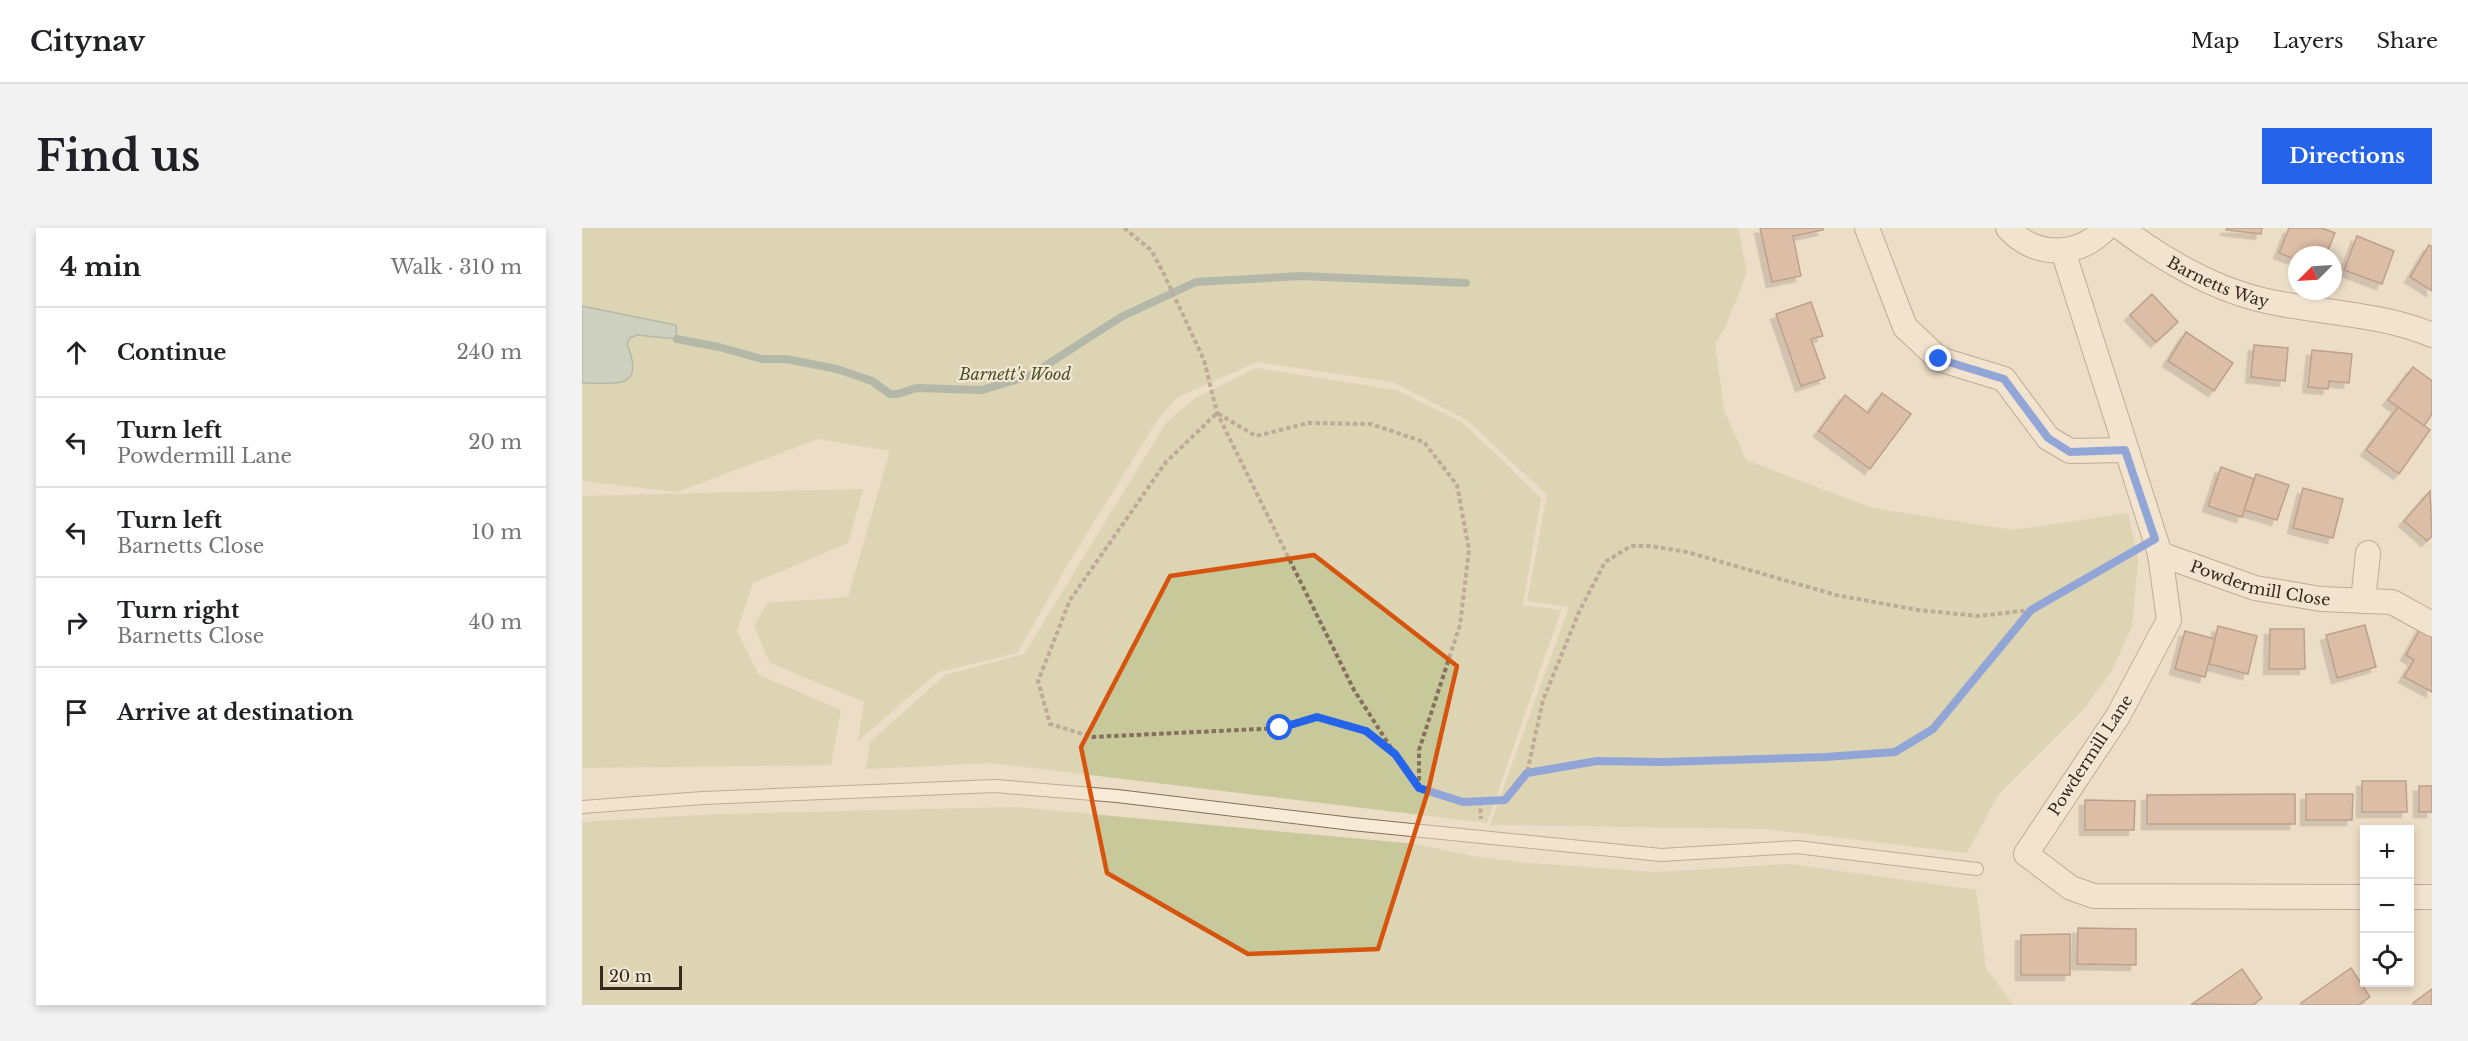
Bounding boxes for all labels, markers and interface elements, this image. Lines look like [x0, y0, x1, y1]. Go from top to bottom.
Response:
text: Citynav [30, 24, 145, 59]
text: Map [2191, 28, 2240, 54]
text: Layers [2273, 28, 2344, 54]
text: Share [2377, 28, 2438, 54]
button: Directions [2262, 128, 2432, 184]
text: Find us [36, 130, 200, 182]
north arrow [2288, 246, 2342, 300]
text: 4 min [60, 251, 141, 283]
street label: Barnetts Way [2164, 252, 2272, 311]
text: Walk · 310 m [391, 255, 522, 279]
icon: ahead [60, 336, 93, 369]
text: Continue [117, 339, 226, 366]
text: 240 m [457, 340, 522, 364]
route end [1925, 345, 1951, 371]
park label: Barnett's Wood [958, 364, 1071, 384]
text: Turn left [117, 417, 222, 444]
icon: left [60, 426, 93, 459]
text: 20 m [468, 430, 522, 454]
text: Powdermill Lane [117, 444, 292, 468]
text: Turn left [117, 507, 222, 534]
icon: left [60, 516, 93, 549]
text: 10 m [472, 520, 522, 544]
text: Barnetts Close [117, 534, 264, 558]
street label: Powdermill Close [2188, 556, 2331, 609]
text: Turn right [117, 597, 239, 624]
icon: right [60, 606, 93, 639]
text: 40 m [469, 610, 522, 634]
text: Barnetts Close [117, 624, 264, 648]
street label: Powdermill Lane [2044, 691, 2136, 819]
icon: arrive [60, 696, 93, 729]
text: Arrive at destination [117, 699, 354, 726]
route start [1266, 714, 1292, 740]
map controls [2360, 825, 2414, 987]
button: + [2360, 825, 2414, 879]
button: − [2360, 879, 2414, 933]
button: locate [2360, 933, 2414, 987]
scale bar [600, 963, 682, 990]
text: 20 m [609, 966, 652, 986]

